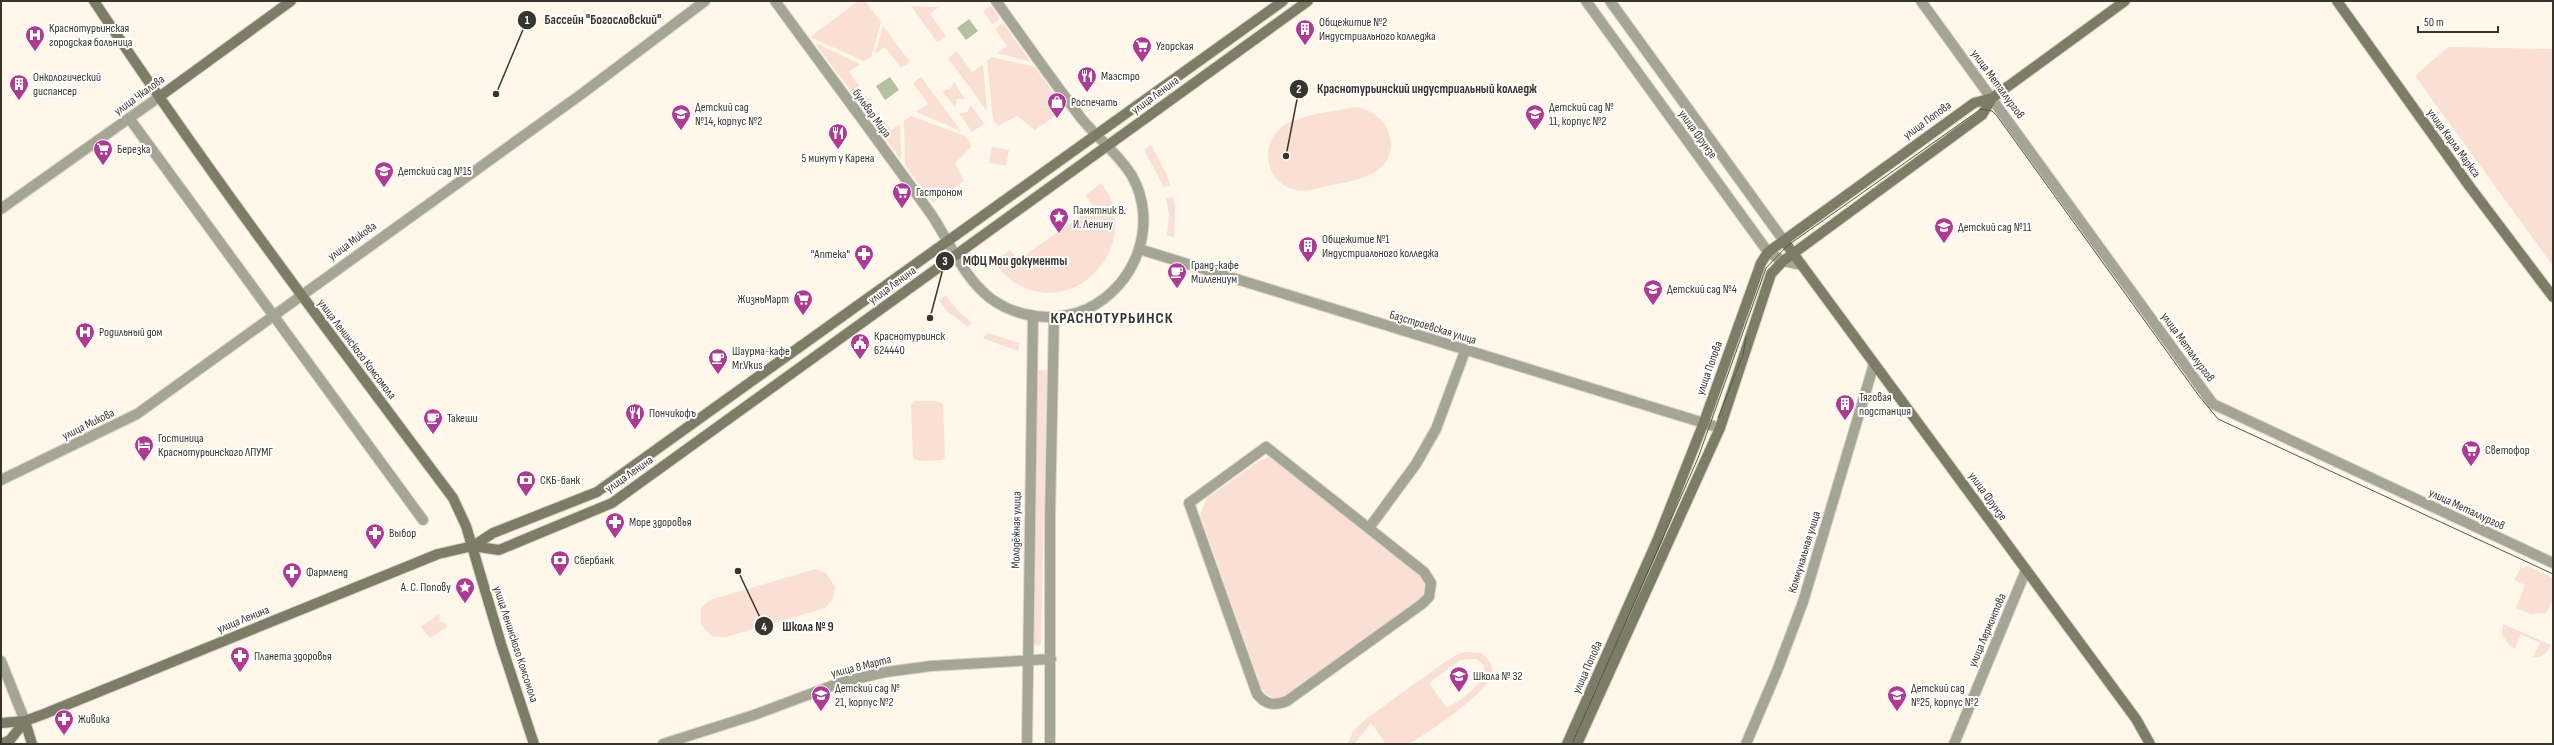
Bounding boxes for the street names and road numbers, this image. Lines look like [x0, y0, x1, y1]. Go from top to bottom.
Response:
street label: улица Металлургов [1967, 47, 2028, 122]
street label: улица Чкалова [111, 72, 168, 119]
street label: улица Ленина [1129, 73, 1182, 118]
street label: бульвар Мира [849, 86, 895, 141]
street label: улица Попова [1900, 98, 1955, 143]
street label: улица Карла Маркса [2424, 106, 2484, 181]
street label: улица Фрунзе [1675, 107, 1720, 162]
street label: улица Микова [325, 219, 380, 264]
street label: улица Ленина [866, 263, 919, 308]
street label: улица Ленинского Комсомола [314, 296, 399, 403]
street label: Базстроевская улица [1388, 307, 1479, 348]
street label: улица Металлургов [2157, 310, 2218, 385]
street label: улица Попова [1693, 339, 1726, 397]
street label: улица Микова [60, 405, 117, 444]
street label: улица Ленина [602, 452, 656, 496]
street label: улица Фрунзе [1965, 469, 2010, 524]
street label: улица Металлургов [2426, 485, 2507, 534]
street label: Молодёжная улица [1008, 491, 1025, 569]
street label: Коммунальная улица [1785, 509, 1824, 595]
street label: улица Ленинского Комсомола [490, 584, 542, 705]
street label: улица Лермонтова [1965, 591, 2010, 669]
street label: улица Ленина [215, 602, 272, 637]
street label: улица Попова [1569, 638, 1606, 696]
street label: улица 8 Марта [829, 652, 893, 681]

